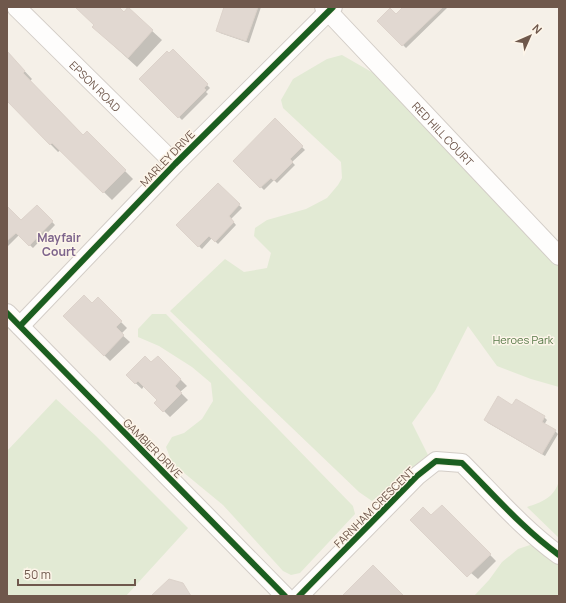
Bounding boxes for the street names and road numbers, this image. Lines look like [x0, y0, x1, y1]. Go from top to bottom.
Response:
street label: EPSON ROAD [67, 57, 125, 114]
street label: RED HILL COURT [410, 98, 478, 169]
street label: MARLEY DRIVE [136, 127, 198, 189]
street label: GAMBIER DRIVE [120, 415, 186, 481]
street label: FARNHAM CRESCENT [330, 463, 418, 551]

